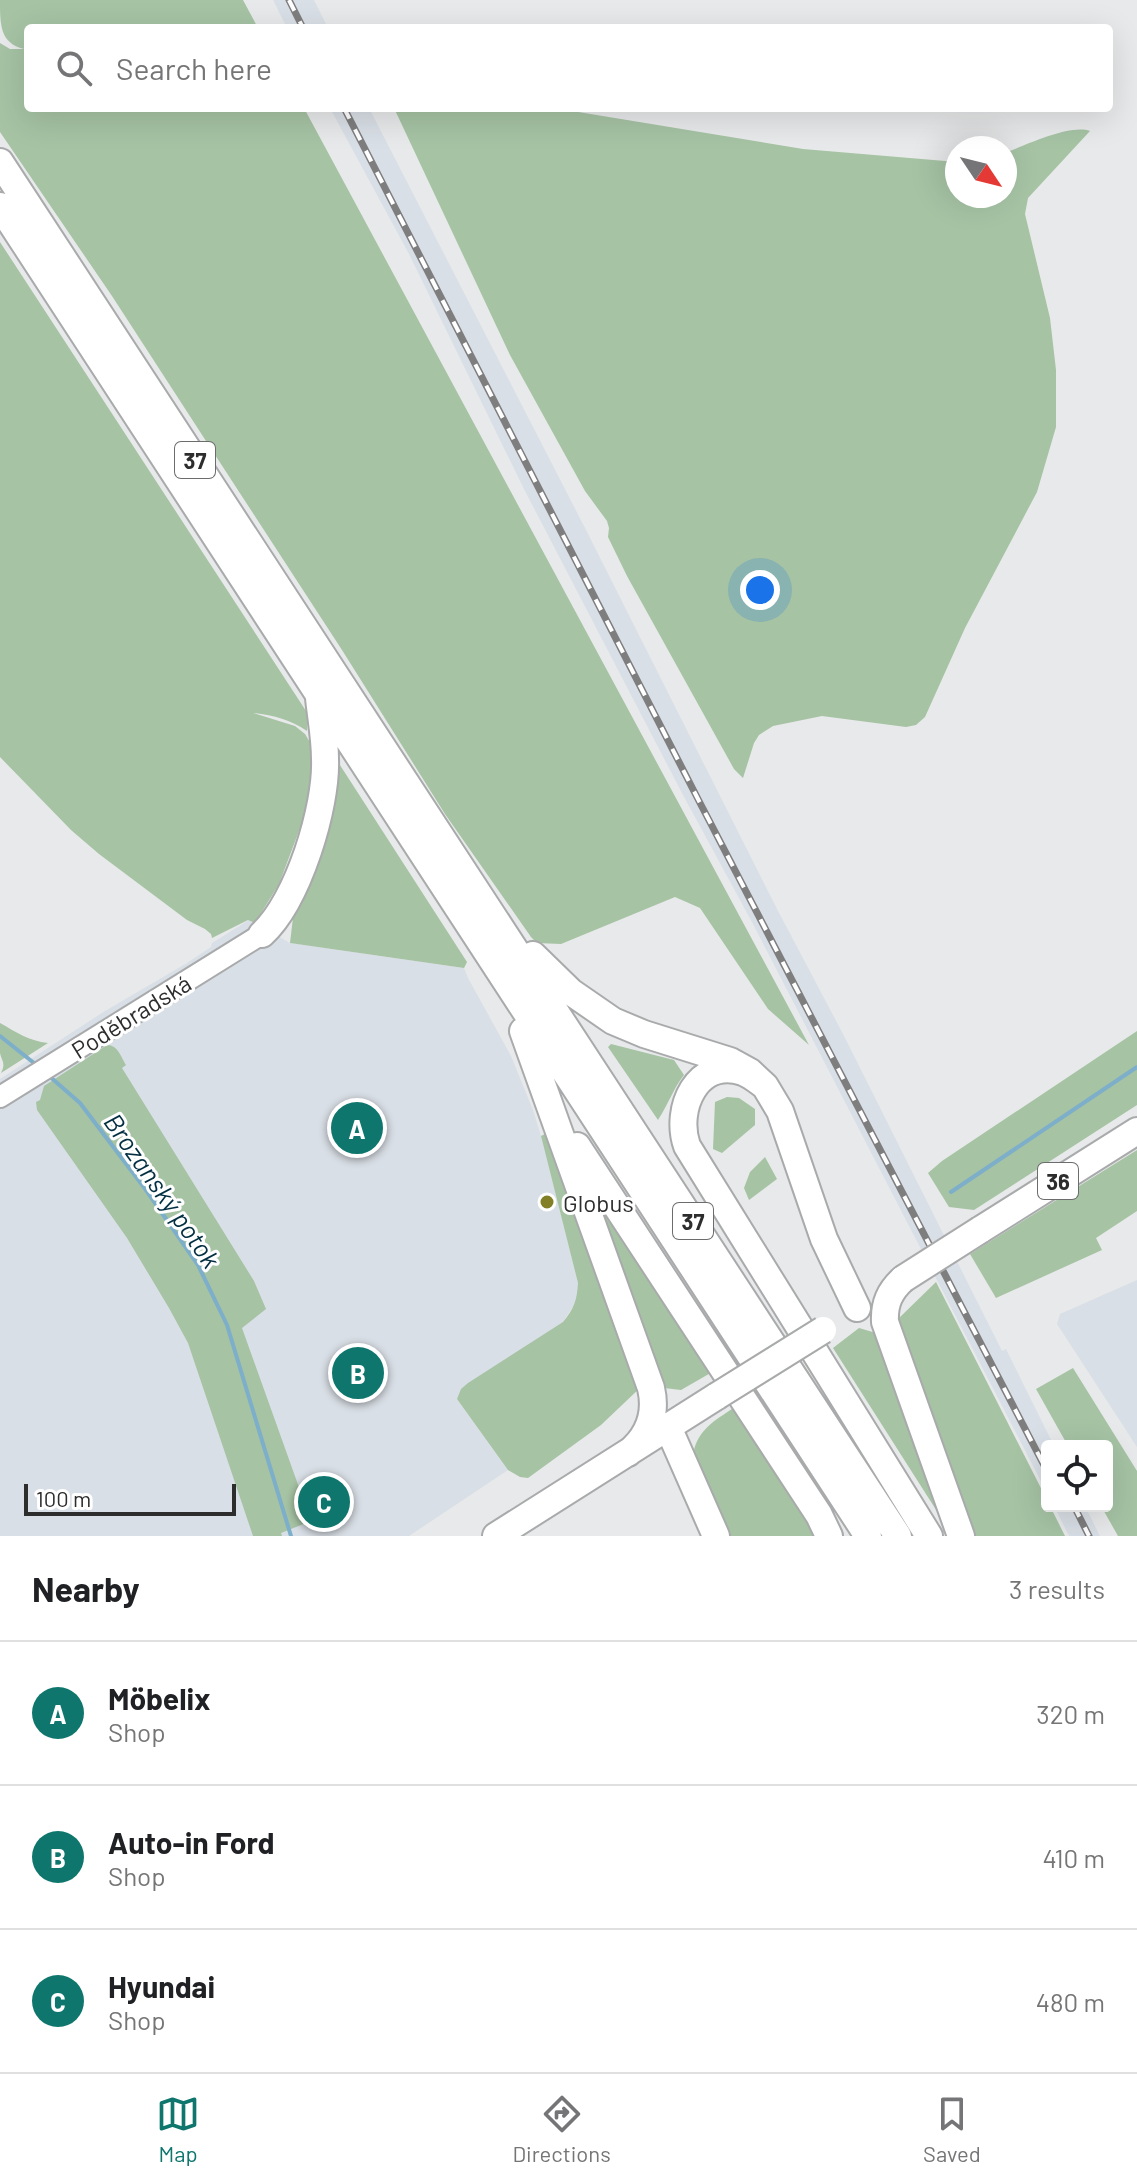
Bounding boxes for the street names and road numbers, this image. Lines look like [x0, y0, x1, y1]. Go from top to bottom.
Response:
road number: 37 [175, 442, 215, 478]
street label: Poděbradská [66, 968, 196, 1064]
road number: 36 [1038, 1163, 1078, 1199]
road number: 37 [673, 1203, 713, 1239]

